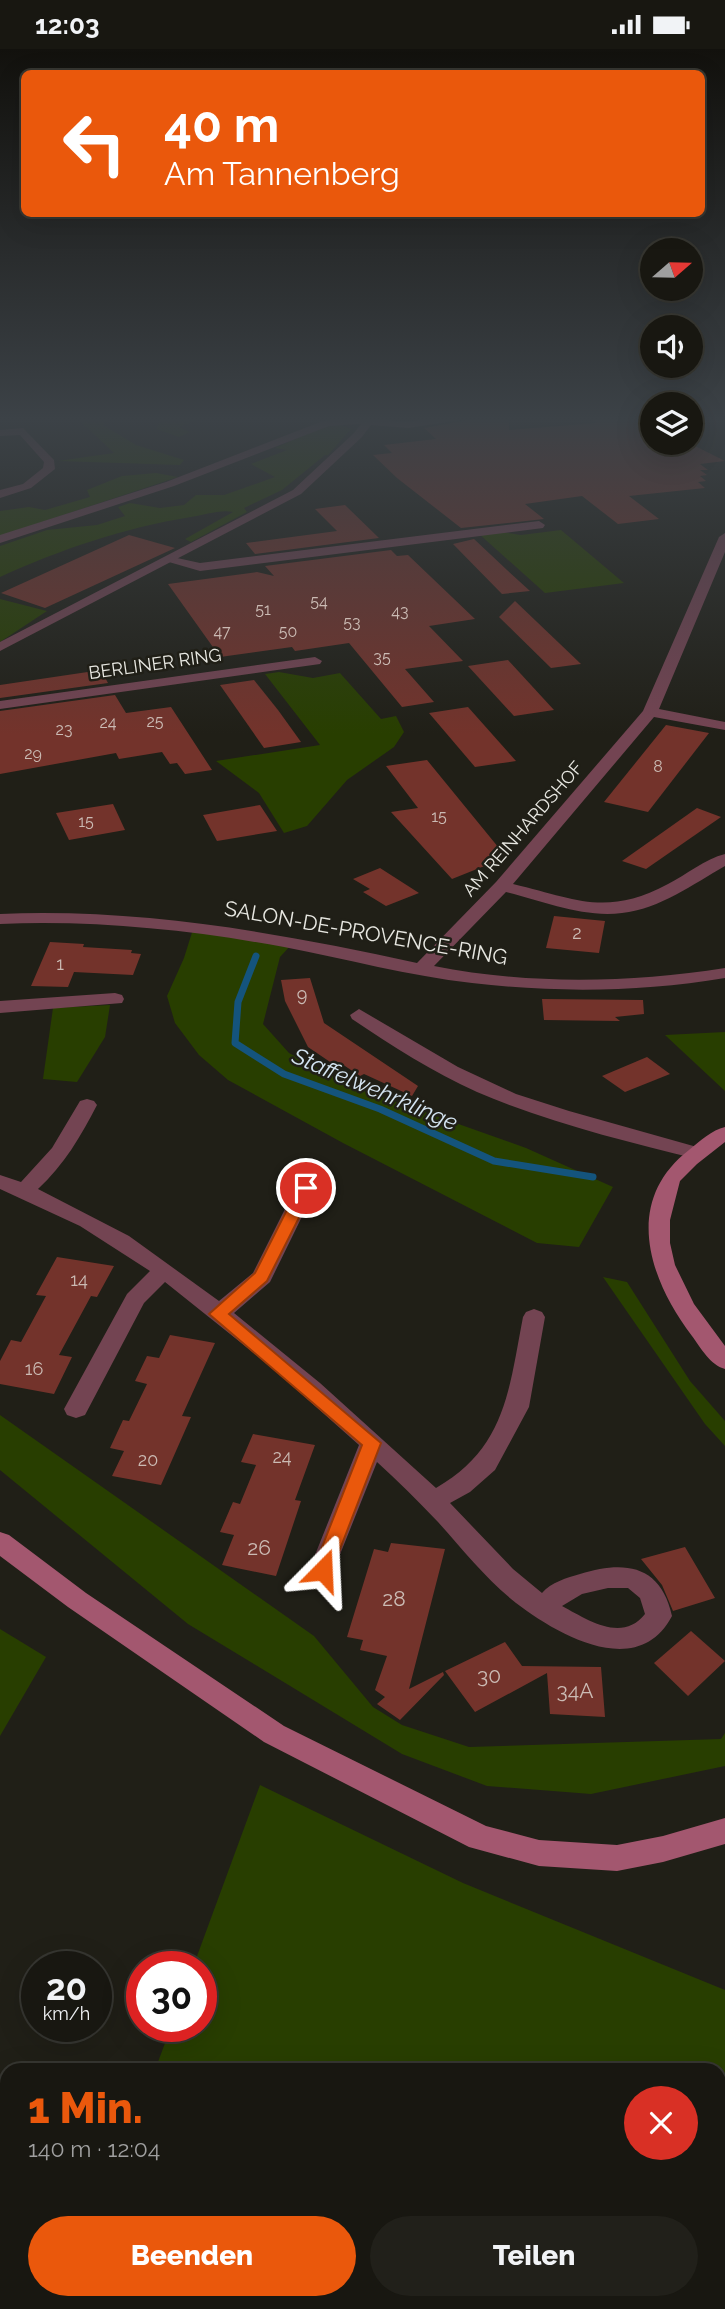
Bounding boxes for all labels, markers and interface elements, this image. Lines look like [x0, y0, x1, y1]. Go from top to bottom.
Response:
text: 12:03 [35, 10, 99, 40]
text: 40 m [164, 96, 279, 153]
icon: left [49, 98, 140, 189]
text: Am Tannenberg [164, 155, 400, 192]
north arrow [640, 238, 704, 301]
map controls [640, 238, 703, 455]
button: sound [640, 315, 703, 378]
button: layers [640, 392, 703, 455]
house number: 54 [310, 592, 328, 611]
house number: 51 [255, 600, 271, 619]
house number: 43 [391, 602, 409, 621]
house number: 53 [343, 613, 361, 632]
house number: 47 [213, 622, 231, 641]
house number: 50 [279, 622, 297, 641]
street label: BERLINER RING [87, 644, 223, 683]
house number: 35 [373, 648, 391, 667]
house number: 25 [146, 712, 164, 731]
house number: 24 [99, 713, 117, 732]
house number: 23 [56, 720, 72, 739]
house number: 29 [24, 744, 42, 763]
street label: AM REINHARDSHOF [458, 757, 587, 900]
house number: 8 [653, 757, 663, 776]
house number: 15 [431, 807, 447, 826]
house number: 15 [78, 812, 94, 831]
street label: SALON-DE-PROVENCE-RING [223, 895, 510, 970]
house number: 2 [572, 922, 582, 943]
house number: 1 [56, 953, 64, 974]
house number: 9 [297, 984, 307, 1005]
water label: Staffelwehrklinge [288, 1041, 462, 1136]
pin [276, 1158, 336, 1218]
icon: arrive [287, 1169, 325, 1207]
house number: 14 [70, 1269, 88, 1290]
house number: 16 [25, 1358, 43, 1379]
house number: 24 [272, 1446, 292, 1467]
house number: 20 [138, 1449, 158, 1470]
position arrow [286, 1533, 360, 1607]
house number: 26 [247, 1535, 271, 1560]
house number: 28 [382, 1586, 406, 1611]
house number: 30 [477, 1663, 501, 1688]
house number: 34A [557, 1678, 593, 1703]
speed limit sign: 30 [126, 1951, 217, 2042]
text: 20 [46, 1967, 87, 2008]
text: km/h [43, 2003, 90, 2024]
text: 1 Min. [28, 2084, 143, 2133]
button: close [624, 2086, 698, 2160]
text: 140 m · 12:04 [28, 2135, 160, 2162]
button: Beenden [28, 2216, 356, 2296]
button: Teilen [370, 2216, 698, 2296]

